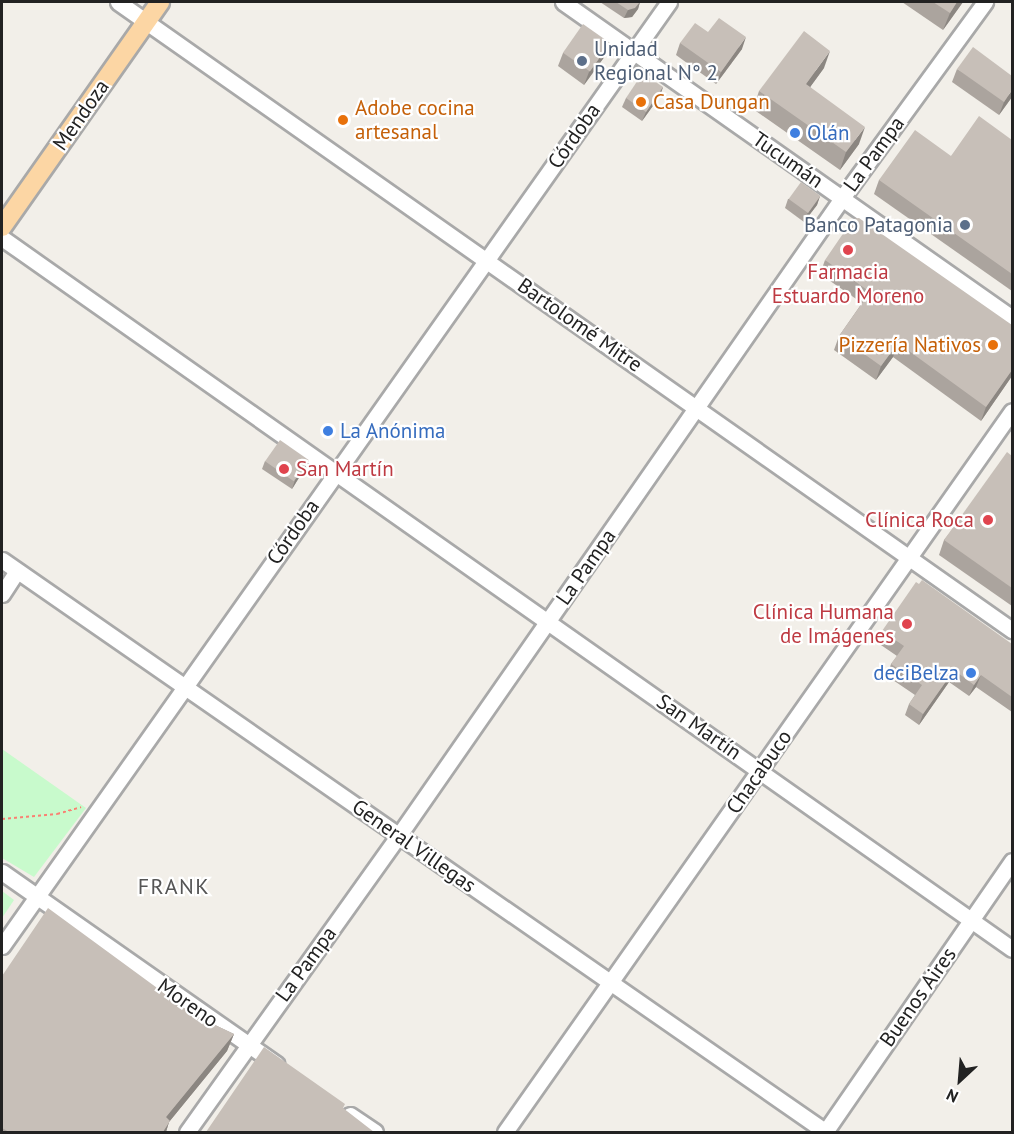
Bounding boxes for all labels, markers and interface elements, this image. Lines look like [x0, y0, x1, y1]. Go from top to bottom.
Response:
place label: Unidad Regional N° 2 [594, 36, 718, 86]
marker: Unidad Regional N° 2 [575, 54, 589, 68]
street label: Mendoza [48, 75, 114, 155]
place label: Casa Dungan [653, 89, 770, 115]
place label: Adobe cocina artesanal [355, 95, 475, 145]
marker: Casa Dungan [634, 95, 648, 109]
street label: Córdoba [542, 98, 606, 174]
street label: La Pampa [838, 112, 910, 196]
marker: Adobe cocina artesanal [336, 113, 350, 127]
place label: Olán [807, 120, 849, 146]
marker: Olán [788, 126, 802, 140]
street label: Tucumán [748, 127, 828, 193]
place label: Banco Patagonia [804, 212, 953, 238]
marker: Banco Patagonia [958, 218, 972, 232]
marker: Farmacia Estuardo Moreno [841, 243, 855, 257]
place label: Farmacia Estuardo Moreno [772, 259, 924, 309]
street label: Bartolomé Mitre [513, 273, 647, 377]
place label: Pizzería Nativos [838, 332, 981, 358]
marker: Pizzería Nativos [986, 338, 1000, 352]
place label: La Anónima [340, 418, 446, 444]
marker: La Anónima [321, 424, 335, 438]
place label: San Martín [296, 456, 394, 482]
marker: San Martín [277, 462, 291, 476]
street label: Córdoba [261, 494, 325, 570]
place label: Clínica Roca [865, 507, 974, 533]
marker: Clínica Roca [979, 511, 997, 529]
street label: La Pampa [551, 524, 621, 610]
place label: Clínica Humana de Imágenes [753, 599, 894, 649]
marker: Clínica Humana de Imágenes [898, 615, 916, 633]
place label: deciBelza [873, 660, 959, 686]
marker: deciBelza [964, 666, 978, 680]
street label: San Martín [652, 689, 746, 765]
street label: Chacabuco [721, 725, 797, 819]
street label: General Villegas [347, 794, 481, 898]
district label: FRANK [138, 874, 210, 900]
street label: La Pampa [270, 922, 342, 1006]
street label: Buenos Aires [874, 942, 962, 1052]
street label: Moreno [153, 973, 223, 1033]
north arrow [930, 1050, 990, 1110]
text: N [943, 1085, 961, 1107]

